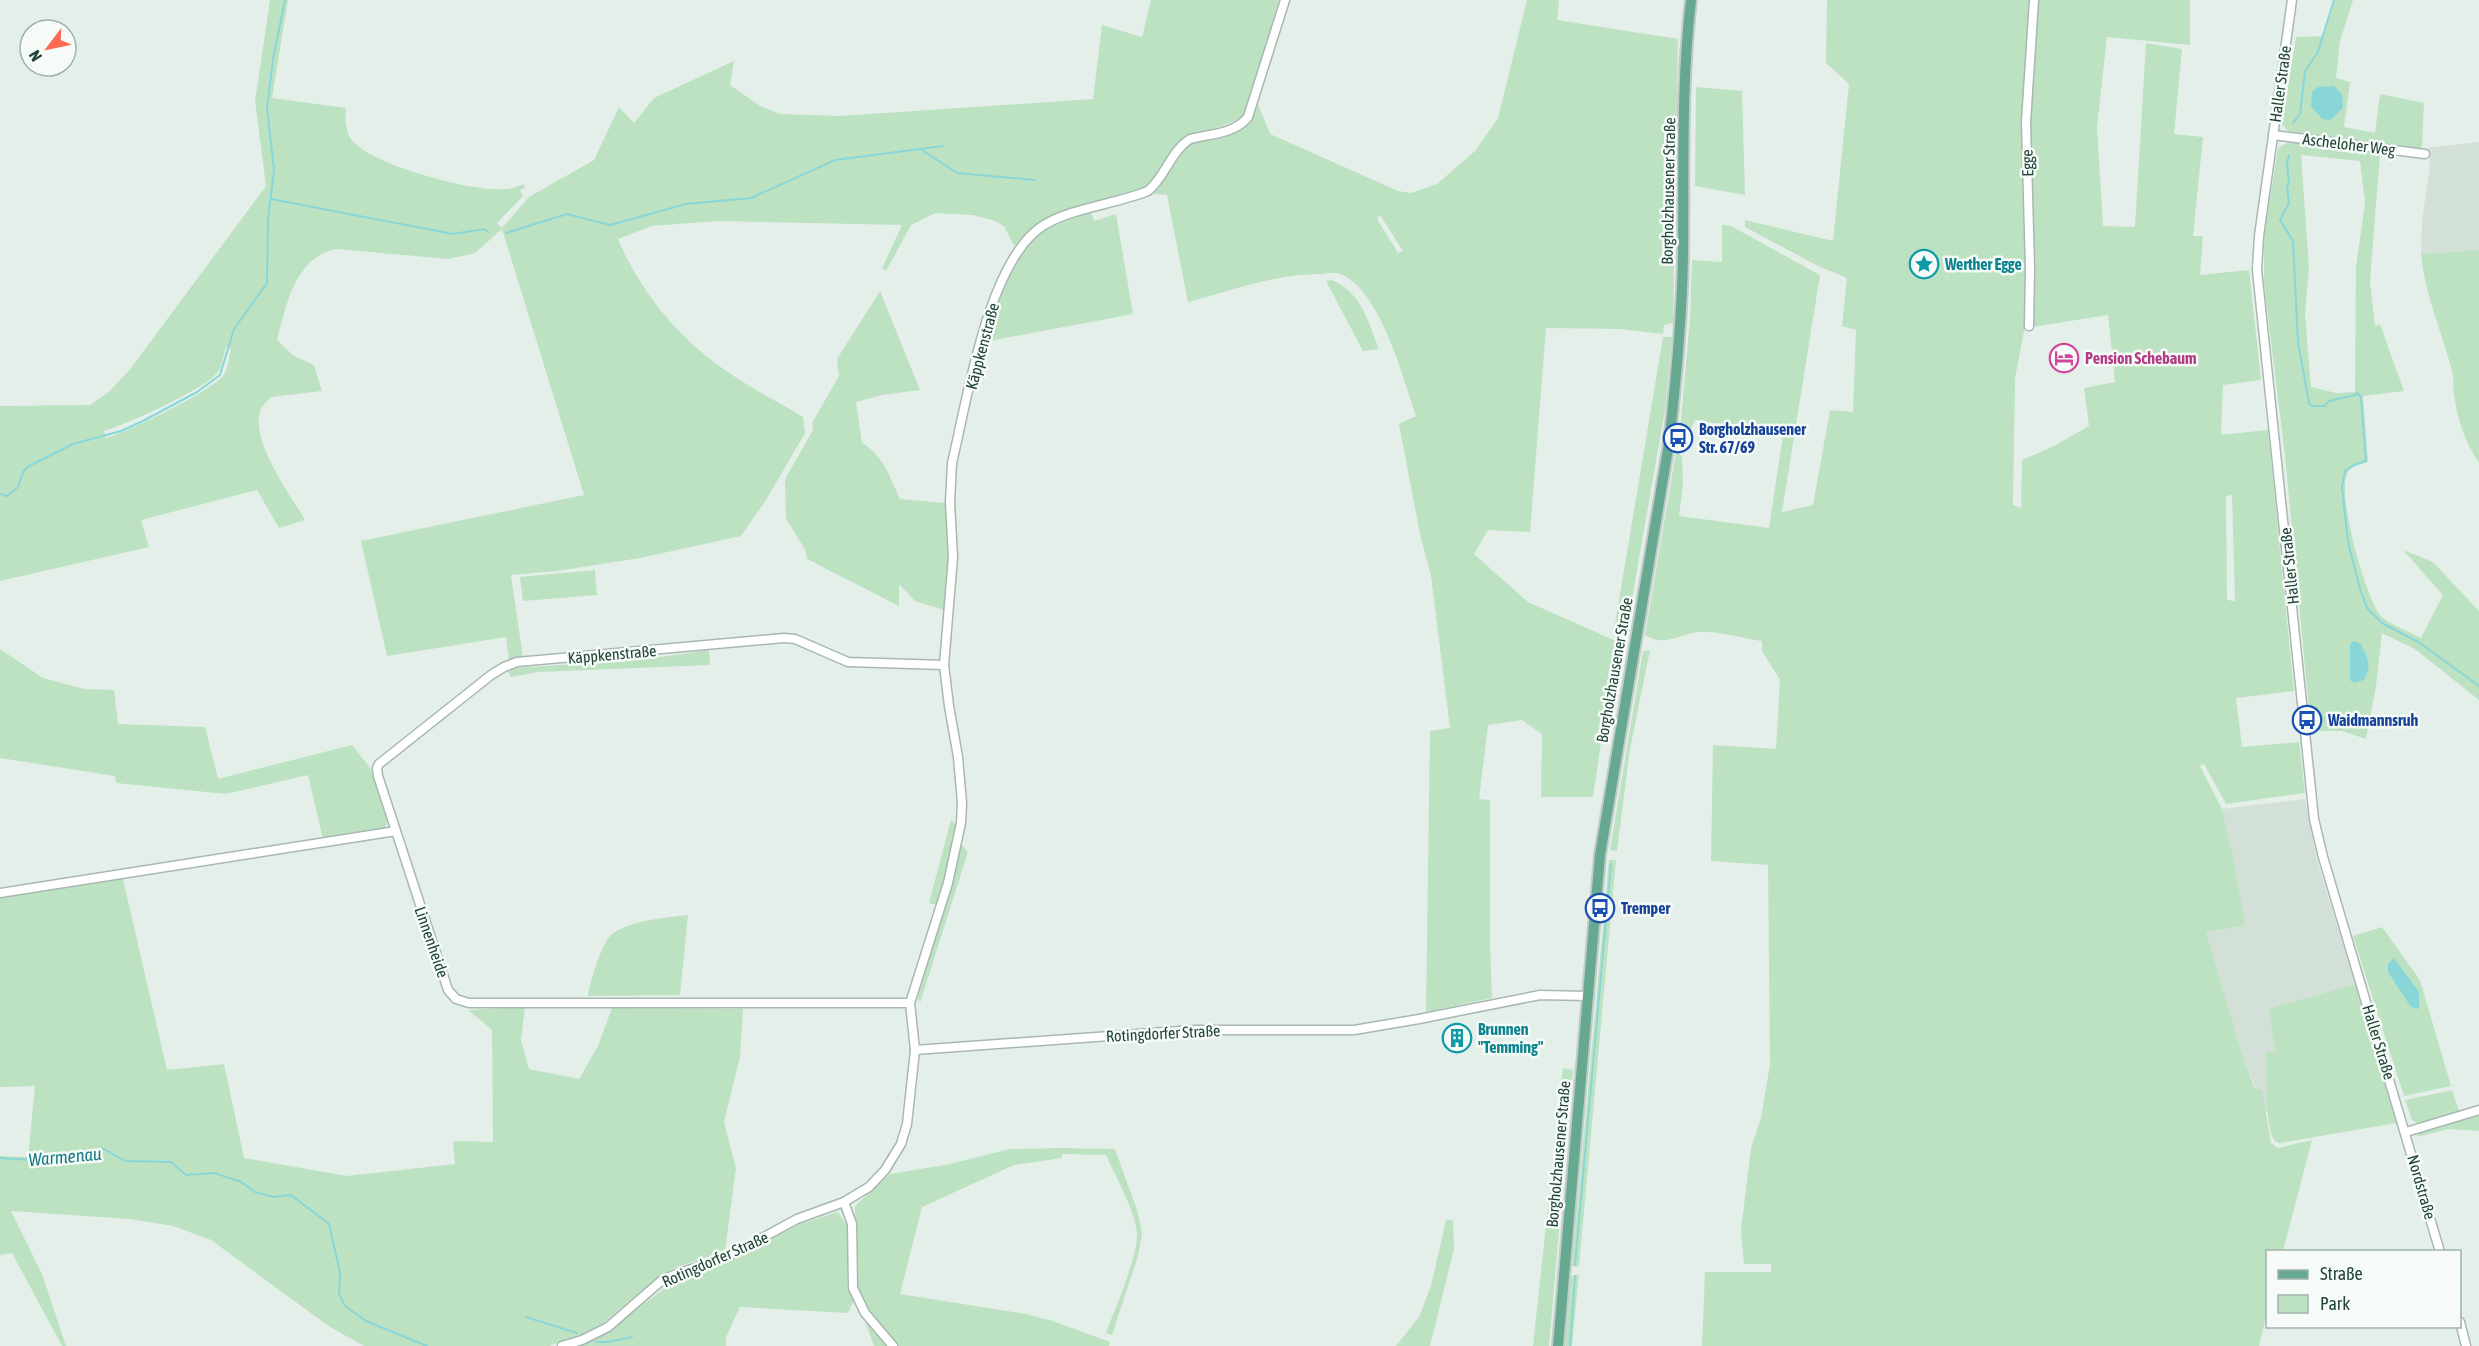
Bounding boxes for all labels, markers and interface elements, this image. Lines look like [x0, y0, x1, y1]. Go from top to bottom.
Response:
north arrow [18, 18, 78, 78]
street label: Haller Straße [2266, 45, 2294, 123]
text: N [25, 47, 45, 65]
street label: Borgholzhausener Straße [1658, 117, 1679, 265]
street label: Ascheloher Weg [2302, 129, 2396, 160]
street label: Egge [2018, 149, 2037, 177]
place icon: Werther Egge [1908, 248, 1940, 280]
place label: Werther Egge [1944, 255, 2022, 273]
street label: Käppkenstraße [962, 301, 1003, 391]
hotel icon: Pension Schebaum [2048, 342, 2080, 374]
place label: Pension Schebaum [2085, 349, 2196, 367]
place label: Borgholzhausener Str. 67/69 [1699, 420, 1806, 456]
bus stop icon: Borgholzhausener Str. 67/69 [1662, 422, 1694, 454]
street label: Haller Straße [2276, 527, 2302, 605]
street label: Borgholzhausener Straße [1592, 596, 1637, 744]
street label: Käppkenstraße [567, 641, 657, 668]
bus stop icon: Waidmannsruh [2291, 704, 2323, 736]
place label: Waidmannsruh [2327, 711, 2418, 729]
bus stop icon: Tremper [1584, 892, 1616, 924]
place label: Tremper [1621, 899, 1670, 917]
street label: Linnenheide [411, 904, 453, 980]
street label: Haller Straße [2359, 1002, 2399, 1082]
place label: Brunnen "Temming" [1478, 1020, 1544, 1056]
street label: Rotingdorfer Straße [1105, 1021, 1221, 1046]
building icon: Brunnen "Temming" [1441, 1022, 1473, 1054]
street label: Borgholzhausener Straße [1543, 1080, 1574, 1228]
water label: Warmenau [28, 1143, 103, 1170]
street label: Nordstraße [2404, 1153, 2440, 1221]
street label: Rotingdorfer Straße [659, 1228, 771, 1291]
legend [2266, 1250, 2461, 1328]
text: Straße [2320, 1263, 2363, 1284]
text: Park [2320, 1293, 2350, 1314]

